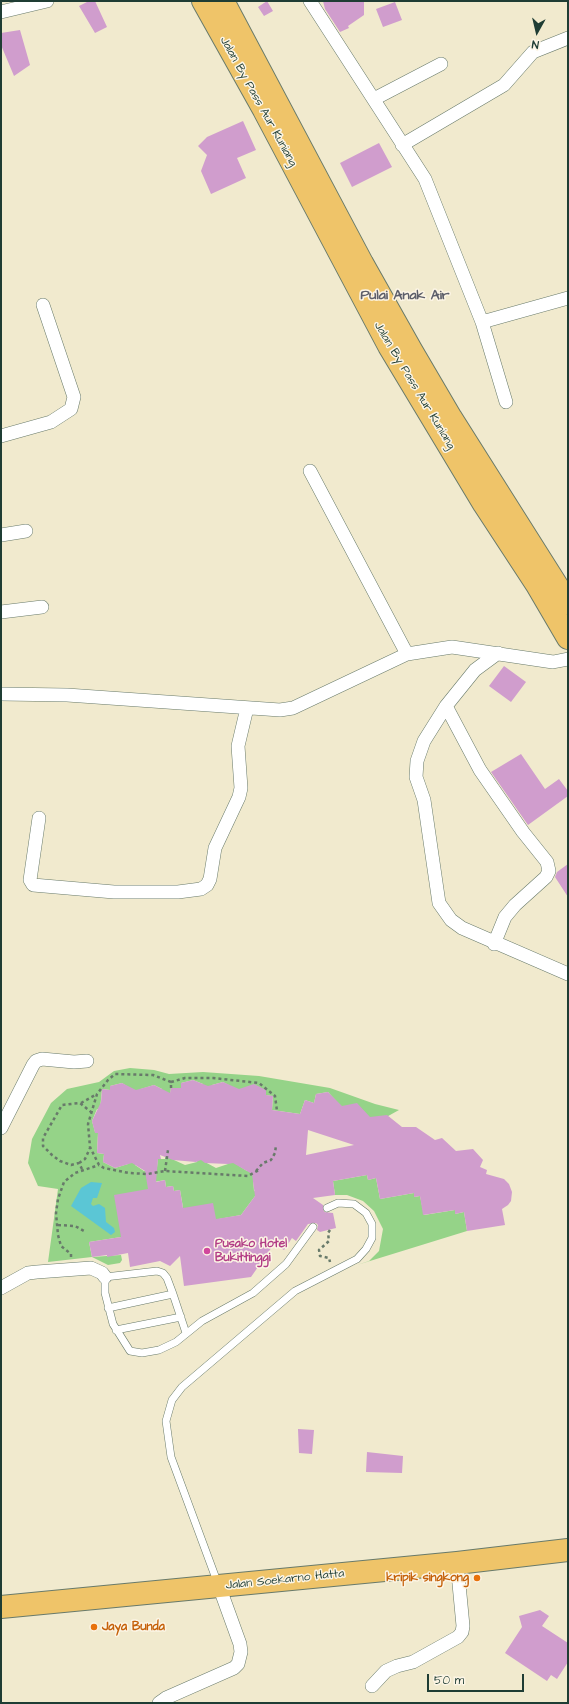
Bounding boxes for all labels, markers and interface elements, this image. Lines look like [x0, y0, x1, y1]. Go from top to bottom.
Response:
north arrow [517, 12, 557, 52]
street label: Jalan By Pass Aur Kuniang [216, 34, 300, 170]
text: N [531, 36, 540, 52]
district label: Pulai Anak Air [360, 288, 450, 304]
street label: Jalan By Pass Aur Kuniang [370, 320, 458, 452]
place label: Pusako Hotel Bukittinggi [215, 1237, 287, 1265]
marker: Pusako Hotel Bukittinggi [202, 1246, 212, 1256]
street label: Jalan Soekarno Hatta [225, 1567, 345, 1593]
place label: kripik singkong [386, 1571, 469, 1585]
marker: kripik singkong [472, 1573, 482, 1583]
place label: Jaya Bunda [102, 1620, 165, 1634]
marker: Jaya Bunda [89, 1622, 99, 1632]
scale bar [429, 1666, 526, 1692]
text: 50 m [434, 1672, 464, 1689]

